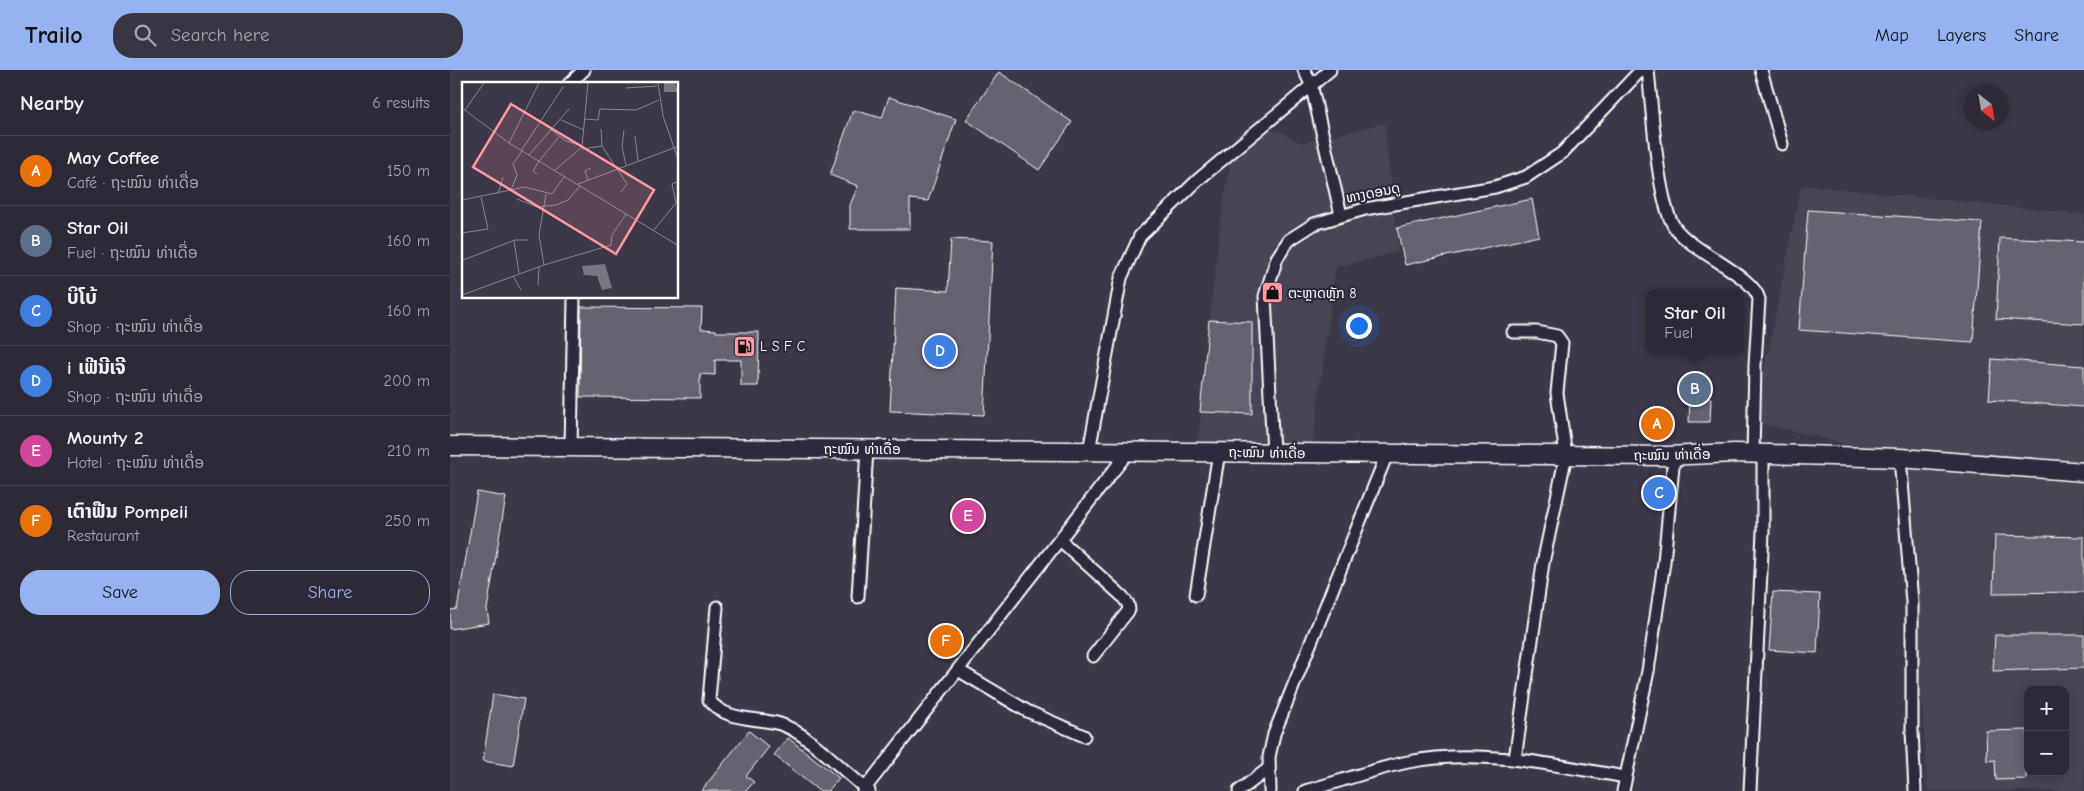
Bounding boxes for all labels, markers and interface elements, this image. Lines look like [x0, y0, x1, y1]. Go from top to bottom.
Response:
search box [113, 13, 463, 58]
text: Trailo [25, 21, 83, 49]
icon: search [131, 21, 159, 49]
text: Search here [171, 24, 270, 46]
text: Map [1875, 25, 1909, 46]
text: Layers [1937, 25, 1986, 46]
text: Share [2014, 25, 2059, 46]
inset map [462, 82, 679, 299]
north arrow [1964, 85, 2009, 130]
text: Nearby [20, 91, 84, 115]
text: 6 results [372, 94, 430, 112]
text: May Coffee [67, 147, 159, 169]
text: A [32, 162, 40, 180]
text: 150 m [387, 162, 430, 180]
text: Café · ຖະໝົນ ທ່າເດື່ອ [67, 174, 199, 192]
street label: ທາງດອນດູ [1344, 179, 1402, 207]
text: Star Oil [67, 217, 128, 239]
text: B [31, 232, 41, 250]
text: 160 m [387, 232, 430, 250]
text: Fuel · ຖະໝົນ ທ່າເດື່ອ [67, 244, 198, 262]
shop icon: ຕະຫຼາດຫຼັກ 8 [1260, 281, 1284, 305]
place label: ຕະຫຼາດຫຼັກ 8 [1288, 285, 1357, 302]
text: ບິໂບ້ [67, 287, 97, 309]
popup [1646, 289, 1744, 354]
text: C [31, 302, 41, 320]
text: 160 m [387, 302, 430, 320]
text: Star Oil [1664, 302, 1726, 324]
your location [1346, 313, 1372, 339]
text: Shop · ຖະໝົນ ທ່າເດື່ອ [67, 318, 203, 336]
text: Fuel [1664, 324, 1693, 342]
pin: D [924, 332, 956, 370]
fuel station icon: L S F C [732, 334, 756, 358]
place label: L S F C [760, 338, 806, 355]
text: i ເຟີນີເຈີ [67, 357, 126, 379]
pin: B [1679, 370, 1711, 408]
text: D [31, 372, 41, 390]
text: 200 m [384, 372, 430, 390]
text: Shop · ຖະໝົນ ທ່າເດື່ອ [67, 388, 203, 406]
pin: A [1641, 405, 1673, 443]
text: Mounty 2 [67, 427, 143, 449]
street label: ຖະໝົນ ທ່າເດື່ອ [823, 438, 901, 458]
street label: ຖະໝົນ ທ່າເດື່ອ [1228, 441, 1306, 462]
text: E [31, 442, 41, 460]
text: 210 m [387, 442, 430, 460]
street label: ຖະໝົນ ທ່າເດື່ອ [1633, 443, 1711, 464]
text: Hotel · ຖະໝົນ ທ່າເດື່ອ [67, 454, 204, 472]
pin: C [1643, 474, 1675, 512]
pin: E [952, 497, 984, 535]
text: ເຕົາຟືນ Pompeii [67, 501, 188, 523]
text: F [31, 512, 41, 530]
text: 250 m [385, 512, 430, 530]
text: Restaurant [67, 527, 139, 545]
button: Save [20, 570, 220, 615]
button: Share [230, 570, 430, 615]
pin: F [930, 622, 962, 660]
map controls [2024, 686, 2069, 776]
button: + [2024, 686, 2069, 731]
button: − [2024, 731, 2069, 776]

